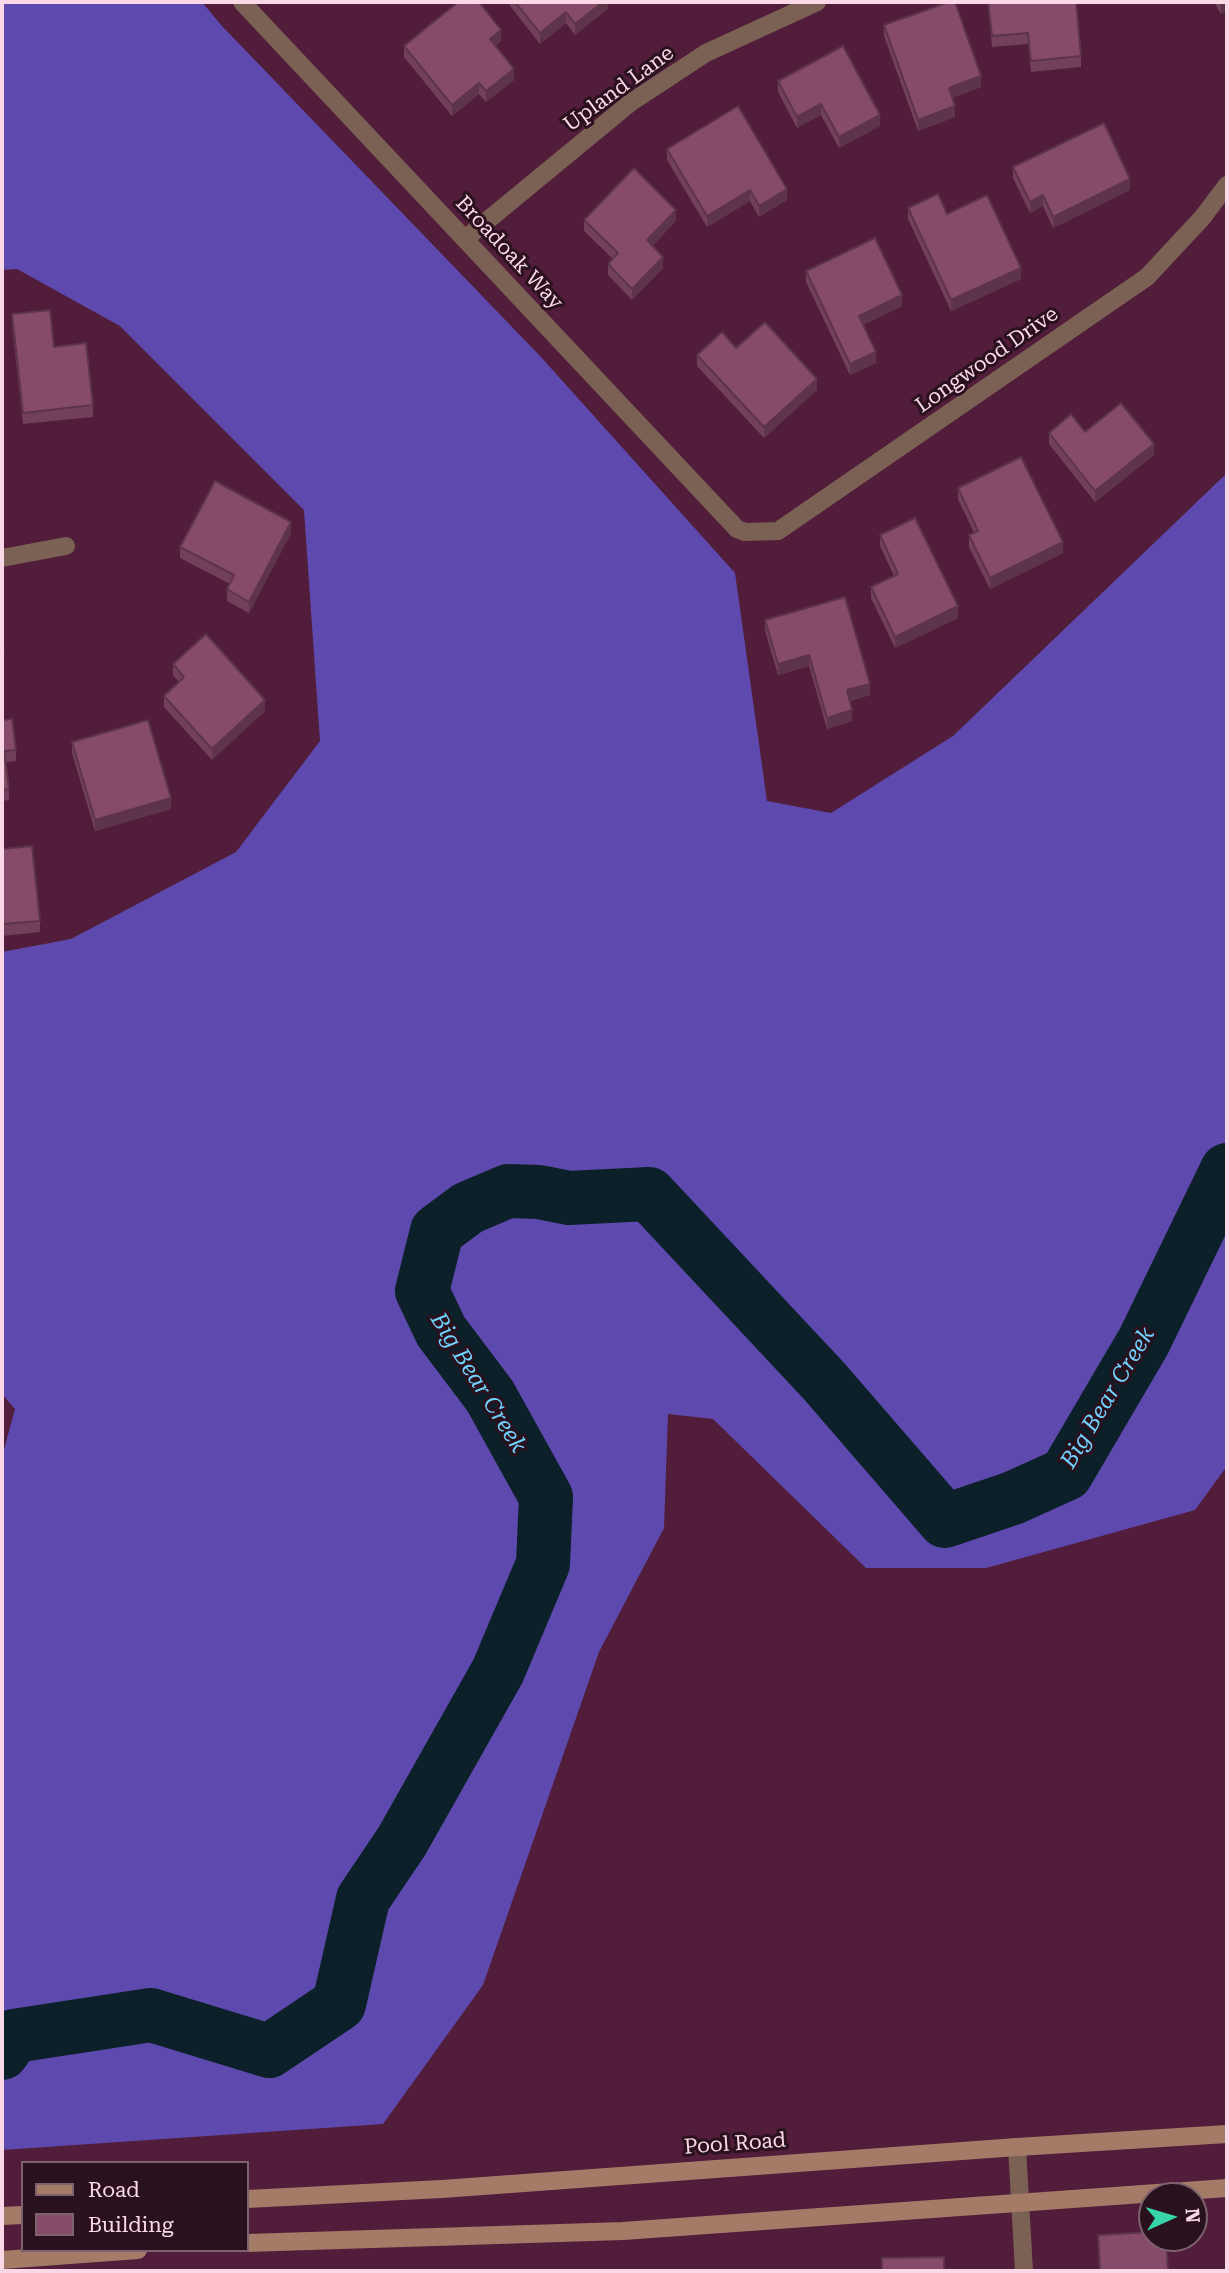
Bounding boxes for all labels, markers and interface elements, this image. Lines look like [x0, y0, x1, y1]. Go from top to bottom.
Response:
street label: Upland Lane [559, 41, 679, 137]
street label: Broadoak Way [450, 191, 568, 315]
street label: Longwood Drive [911, 301, 1063, 419]
water label: Big Bear Creek [424, 1308, 532, 1458]
water label: Big Bear Creek [1055, 1322, 1161, 1474]
street label: Pool Road [683, 2128, 787, 2160]
legend [21, 2161, 248, 2252]
text: Road [88, 2178, 140, 2202]
north arrow [1138, 2182, 1208, 2252]
text: N [1180, 2208, 1204, 2224]
text: Building [88, 2213, 174, 2237]

